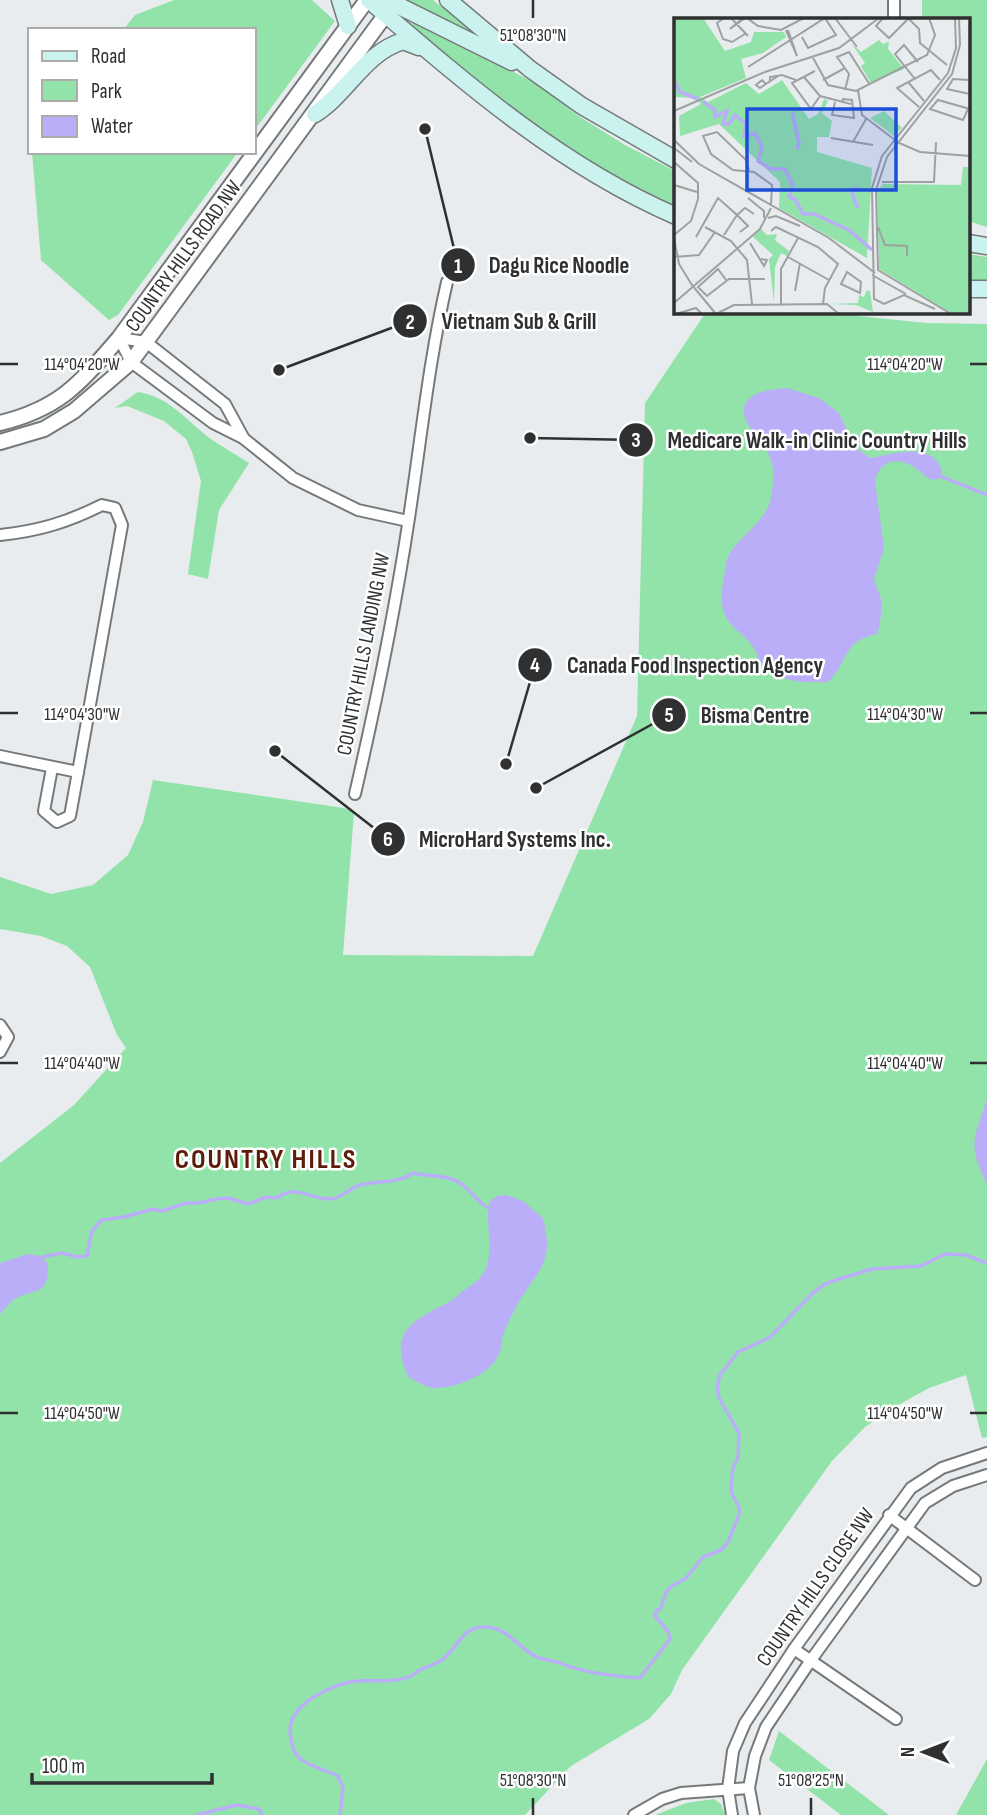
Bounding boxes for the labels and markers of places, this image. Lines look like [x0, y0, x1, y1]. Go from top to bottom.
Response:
callout: Dagu Rice Noodle [440, 243, 644, 287]
callout: Vietnam Sub & Grill [393, 299, 611, 343]
callout: Medicare Walk-in Clinic Country Hills [619, 418, 981, 462]
callout: Canada Food Inspection Agency [518, 643, 837, 687]
callout: Bisma Centre [651, 693, 823, 737]
callout: MicroHard Systems Inc. [370, 817, 626, 861]

